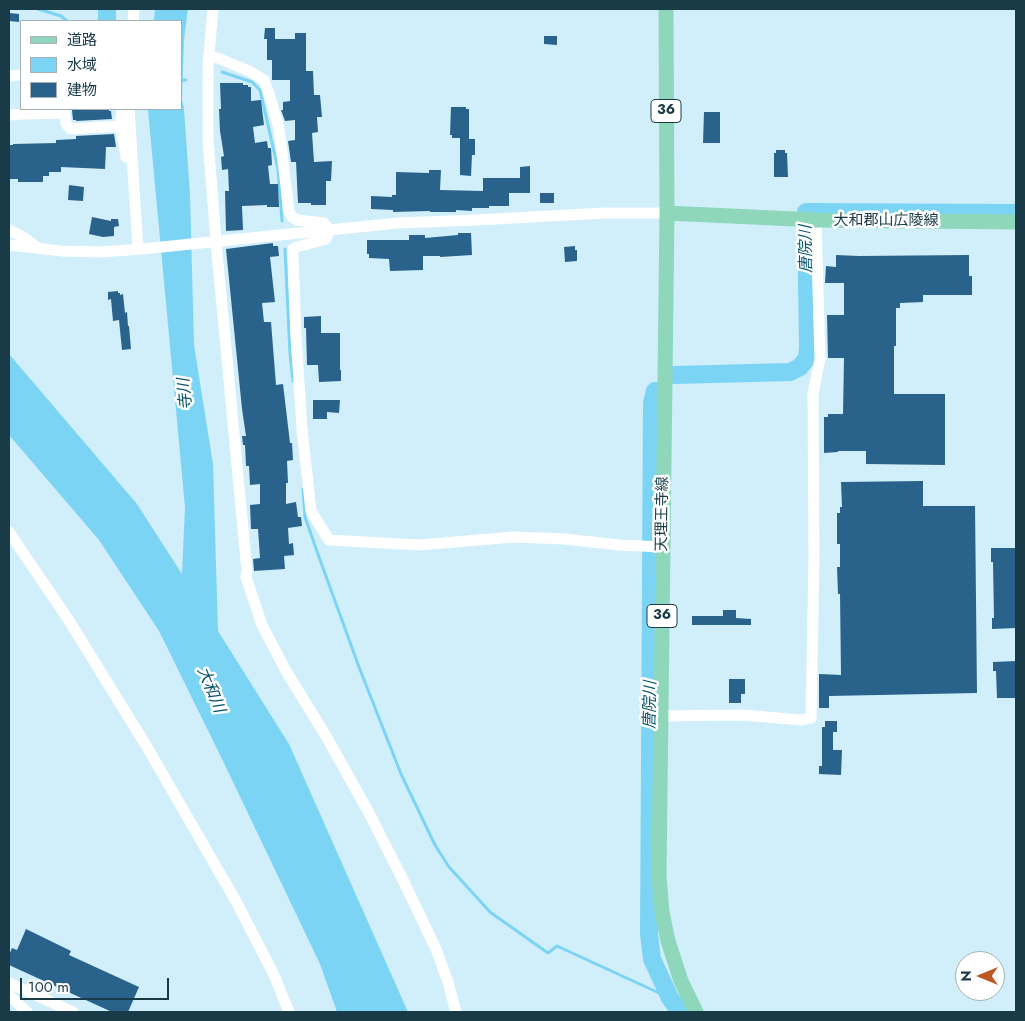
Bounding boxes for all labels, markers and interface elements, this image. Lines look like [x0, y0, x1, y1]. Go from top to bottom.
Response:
legend [20, 20, 182, 110]
text: 道路 [67, 29, 97, 51]
text: 水域 [67, 54, 97, 76]
text: 建物 [67, 79, 97, 101]
road number: 36 [651, 100, 681, 122]
street label: 大和郡山広陵線 [834, 212, 938, 230]
water label: 唐院川 [797, 225, 817, 273]
water label: 寺川 [175, 377, 197, 411]
street label: 天理王寺線 [653, 476, 673, 552]
road number: 36 [647, 604, 677, 628]
water label: 大和川 [192, 664, 228, 716]
water label: 唐院川 [641, 681, 661, 729]
north arrow [955, 951, 1005, 1001]
scale bar [22, 968, 171, 1000]
text: N [956, 970, 976, 982]
text: 100 m [28, 976, 69, 998]

